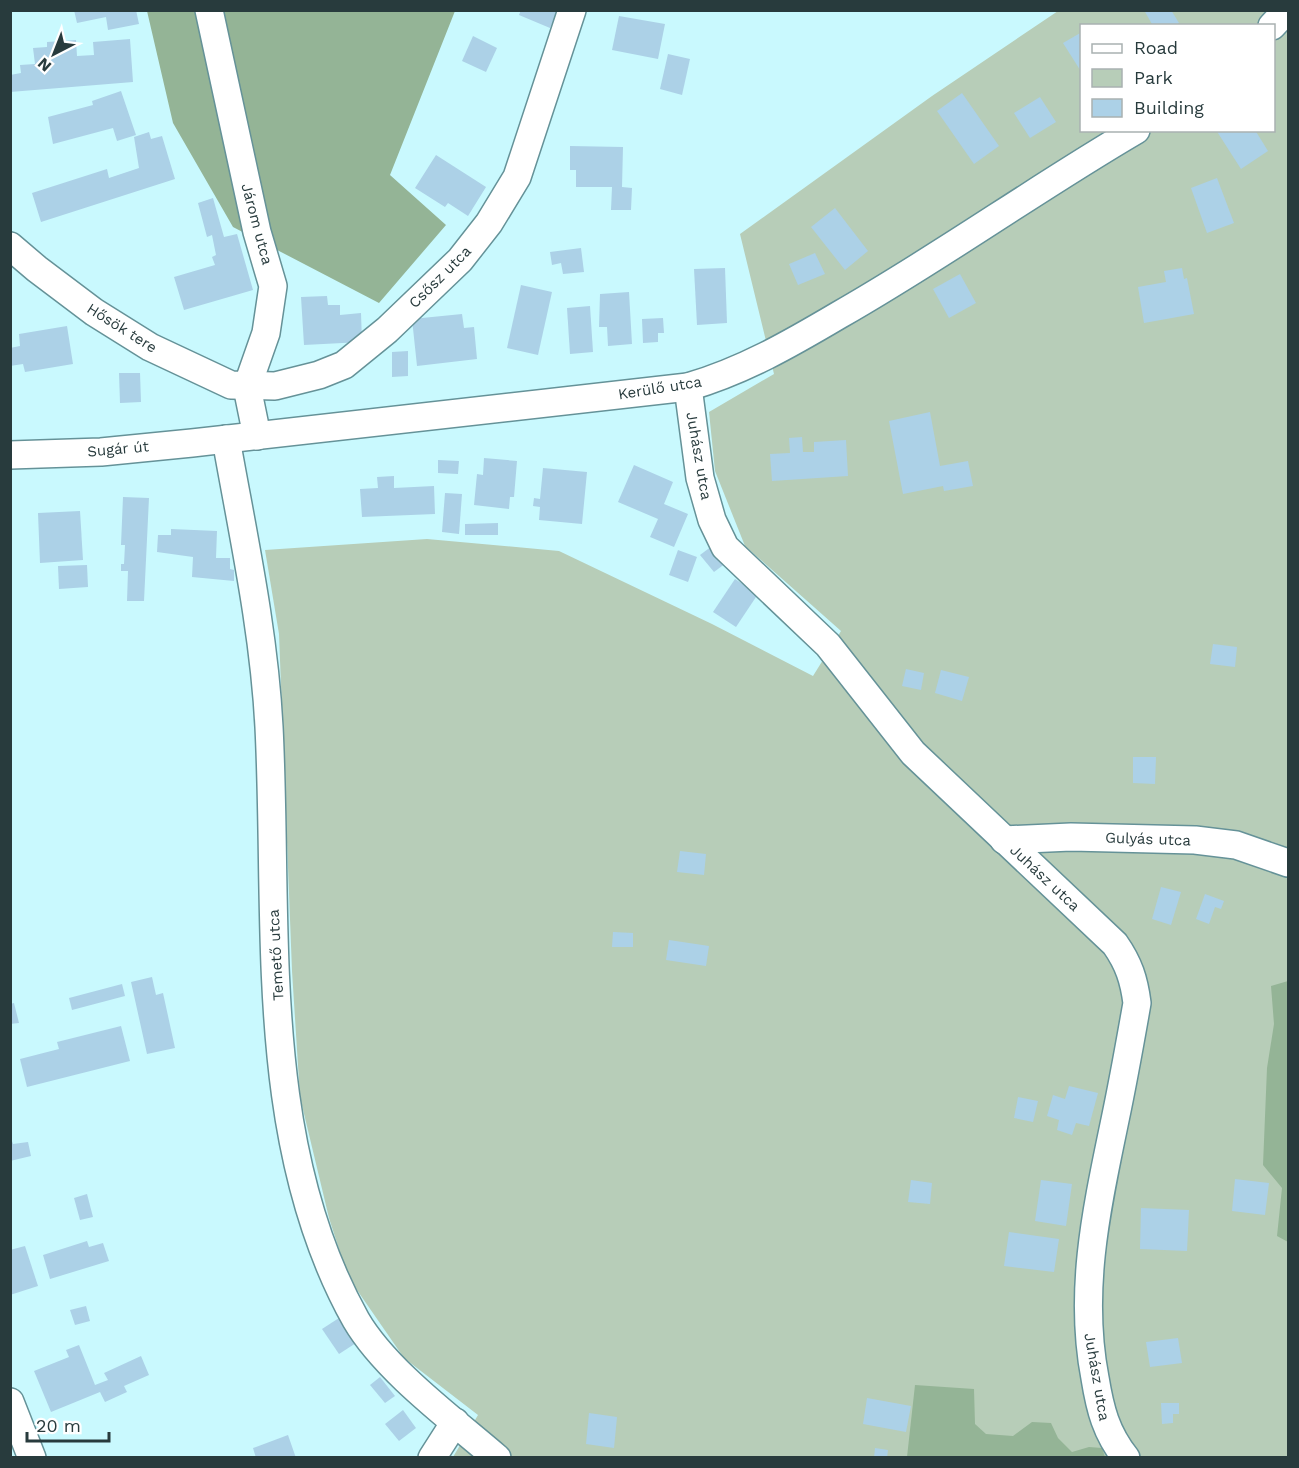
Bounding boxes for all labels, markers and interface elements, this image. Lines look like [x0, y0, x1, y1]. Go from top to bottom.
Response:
north arrow [24, 24, 84, 84]
legend [1080, 24, 1275, 132]
text: Road [1134, 37, 1178, 58]
text: N [34, 54, 55, 76]
text: Park [1134, 67, 1173, 88]
text: Building [1134, 97, 1204, 118]
street label: Járom utca [238, 181, 277, 267]
street label: Csősz utca [405, 242, 475, 312]
street label: Hősök tere [84, 299, 160, 357]
street label: Kerülő utca [617, 372, 704, 403]
street label: Juhász utca [682, 411, 716, 502]
street label: Sugár út [86, 437, 150, 461]
street label: Gulyás utca [1105, 829, 1192, 850]
street label: Juhász utca [1006, 841, 1084, 915]
street label: Temető utca [265, 908, 287, 1001]
street label: Juhász utca [1080, 1332, 1114, 1423]
scale bar [27, 1405, 110, 1443]
text: 20 m [36, 1415, 81, 1436]

